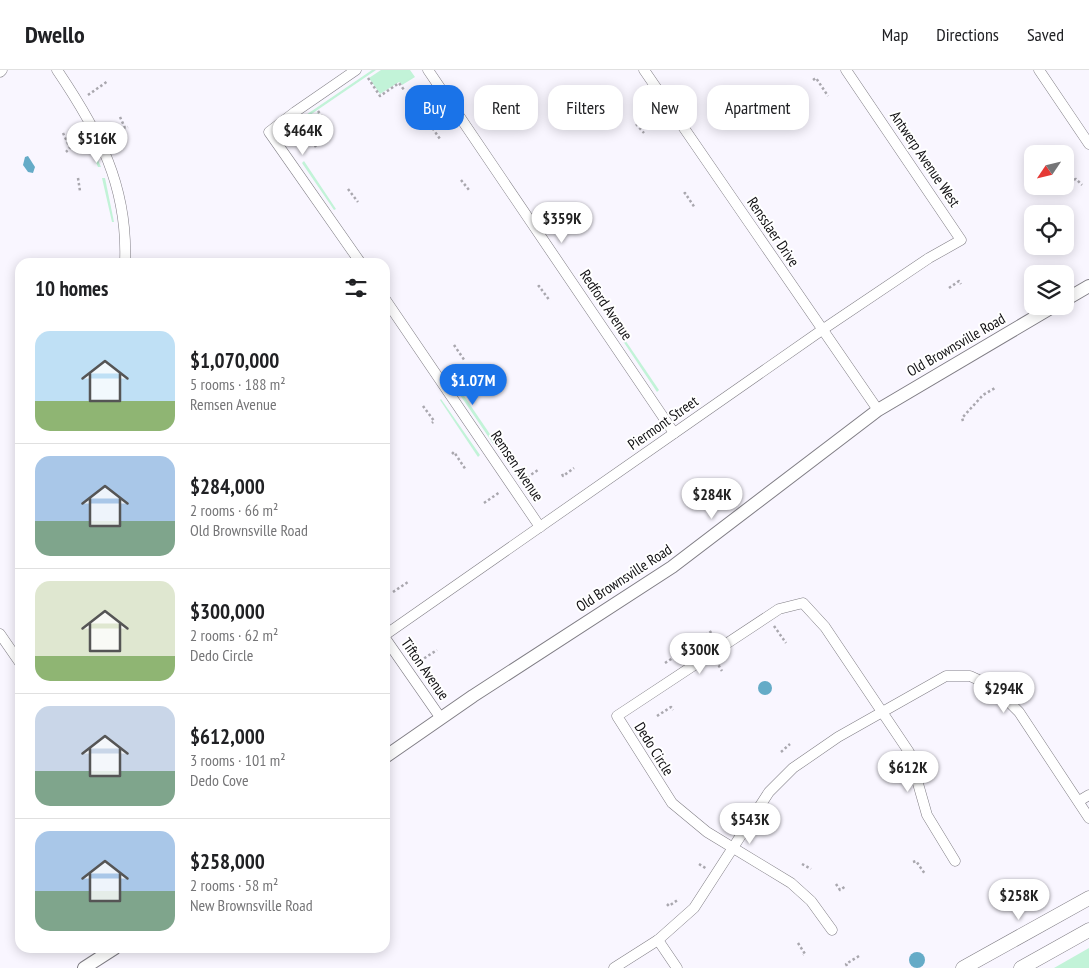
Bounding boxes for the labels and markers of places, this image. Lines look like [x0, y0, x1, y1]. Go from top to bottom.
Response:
pin: $464K [268, 114, 338, 156]
pin: $516K [62, 122, 132, 164]
pin: $359K [527, 202, 597, 244]
pin: $1.07M [432, 364, 514, 406]
pin: $284K [677, 478, 747, 520]
pin: $300K [665, 632, 735, 675]
pin: $294K [969, 672, 1039, 714]
pin: $612K [873, 750, 943, 793]
pin: $543K [715, 802, 785, 845]
pin: $258K [984, 878, 1054, 921]

